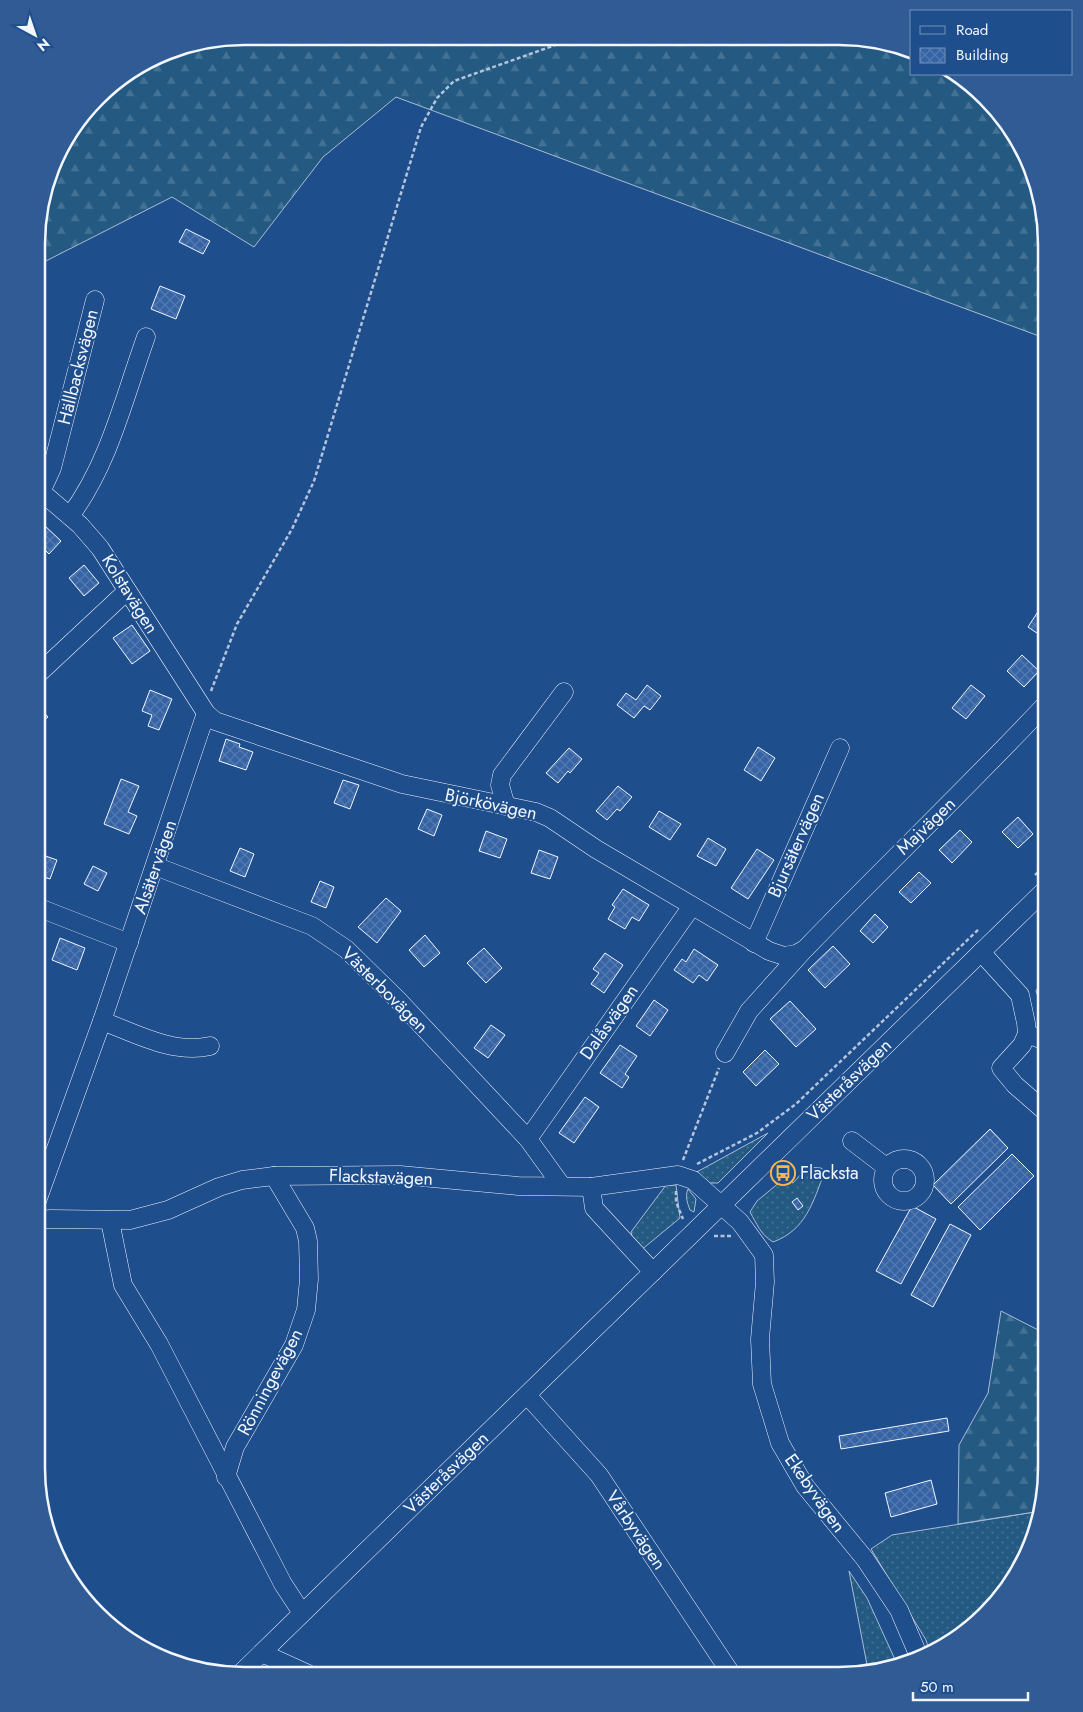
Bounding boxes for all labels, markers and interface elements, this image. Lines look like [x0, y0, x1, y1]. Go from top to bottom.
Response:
north arrow [10, 10, 60, 60]
legend [910, 10, 1073, 75]
text: Road [956, 19, 988, 41]
text: N [33, 34, 54, 56]
text: Building [956, 44, 1008, 66]
street label: Hällbacksvägen [51, 307, 105, 427]
street label: Kolstavägen [95, 549, 165, 639]
street label: Björkövägen [443, 782, 539, 826]
street label: Bjursätervägen [761, 789, 831, 901]
street label: Majvägen [891, 791, 961, 861]
street label: Alsätervägen [127, 816, 183, 918]
street label: Västerbovägen [336, 941, 434, 1039]
street label: Dalåsvägen [574, 979, 644, 1065]
street label: Västeråsvägen [801, 1033, 897, 1127]
bus stop icon: Flacksta [770, 1160, 796, 1186]
place label: Flacksta [800, 1160, 859, 1186]
street label: Flackstavägen [329, 1162, 433, 1192]
street label: Rönningevägen [231, 1324, 309, 1440]
street label: Västeråsvägen [398, 1426, 494, 1520]
street label: Ekebyvägen [778, 1448, 852, 1538]
street label: Vårbyvägen [600, 1485, 672, 1575]
scale bar [913, 1670, 1028, 1702]
text: 50 m [920, 1676, 954, 1698]

